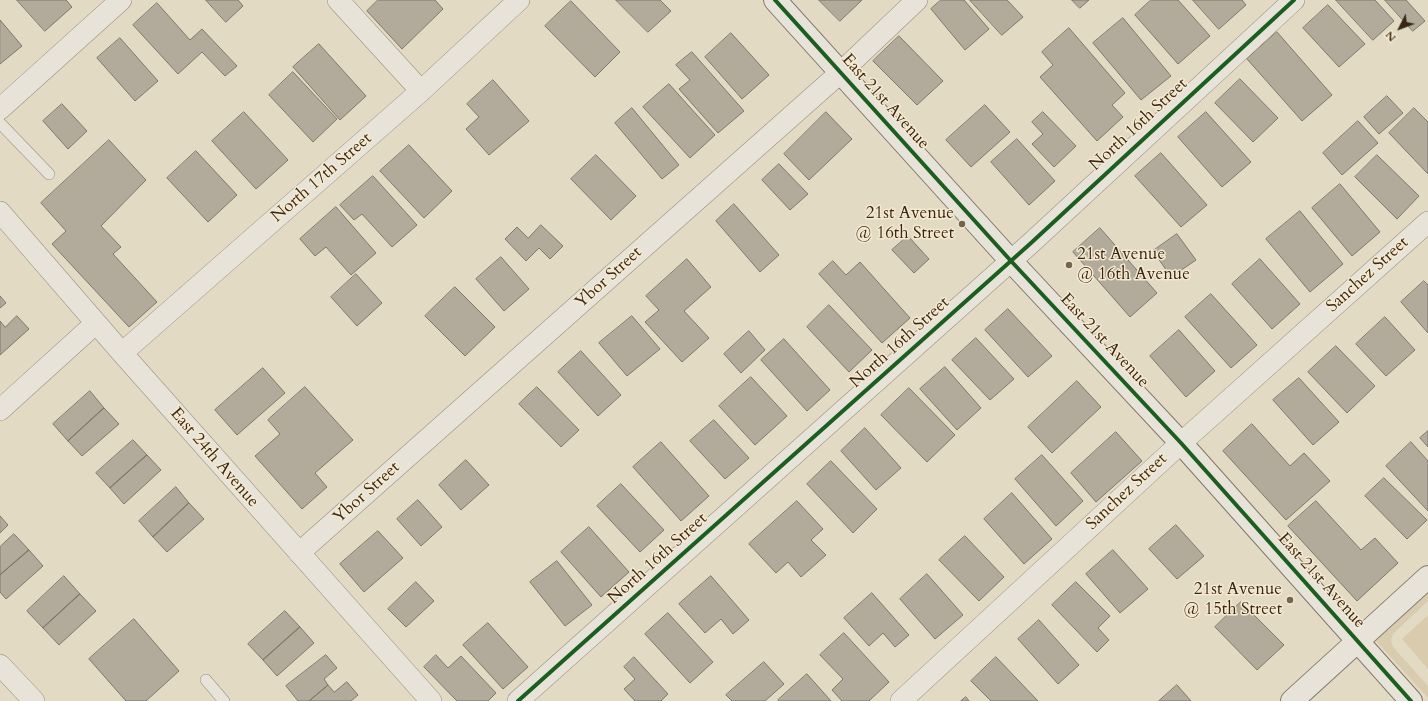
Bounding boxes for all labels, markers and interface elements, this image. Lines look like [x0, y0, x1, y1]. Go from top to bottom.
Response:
north arrow [1380, 8, 1420, 48]
text: N [1382, 28, 1399, 45]
street label: East 21st Avenue [837, 50, 933, 154]
street label: North 16th Street [1086, 74, 1192, 176]
street label: North 17th Street [267, 129, 377, 227]
place label: 21st Avenue @ 16th Street [855, 204, 954, 244]
marker: 21st Avenue @ 16th Street [957, 219, 967, 229]
street label: Sanchez Street [1323, 233, 1413, 317]
street label: Ybor Street [571, 243, 647, 313]
place label: 21st Avenue @ 16th Avenue [1077, 245, 1190, 285]
marker: 21st Avenue @ 16th Avenue [1064, 260, 1074, 270]
street label: East 21st Avenue [1055, 290, 1153, 392]
street label: North 16th Street [846, 293, 954, 393]
street label: East 24th Avenue [165, 404, 263, 512]
street label: Sanchez Street [1082, 449, 1172, 535]
street label: Ybor Street [329, 458, 405, 528]
street label: North 16th Street [604, 509, 712, 609]
street label: East 21st Avenue [1273, 529, 1369, 633]
place label: 21st Avenue @ 15th Street [1183, 580, 1282, 620]
marker: 21st Avenue @ 15th Street [1285, 595, 1295, 605]

